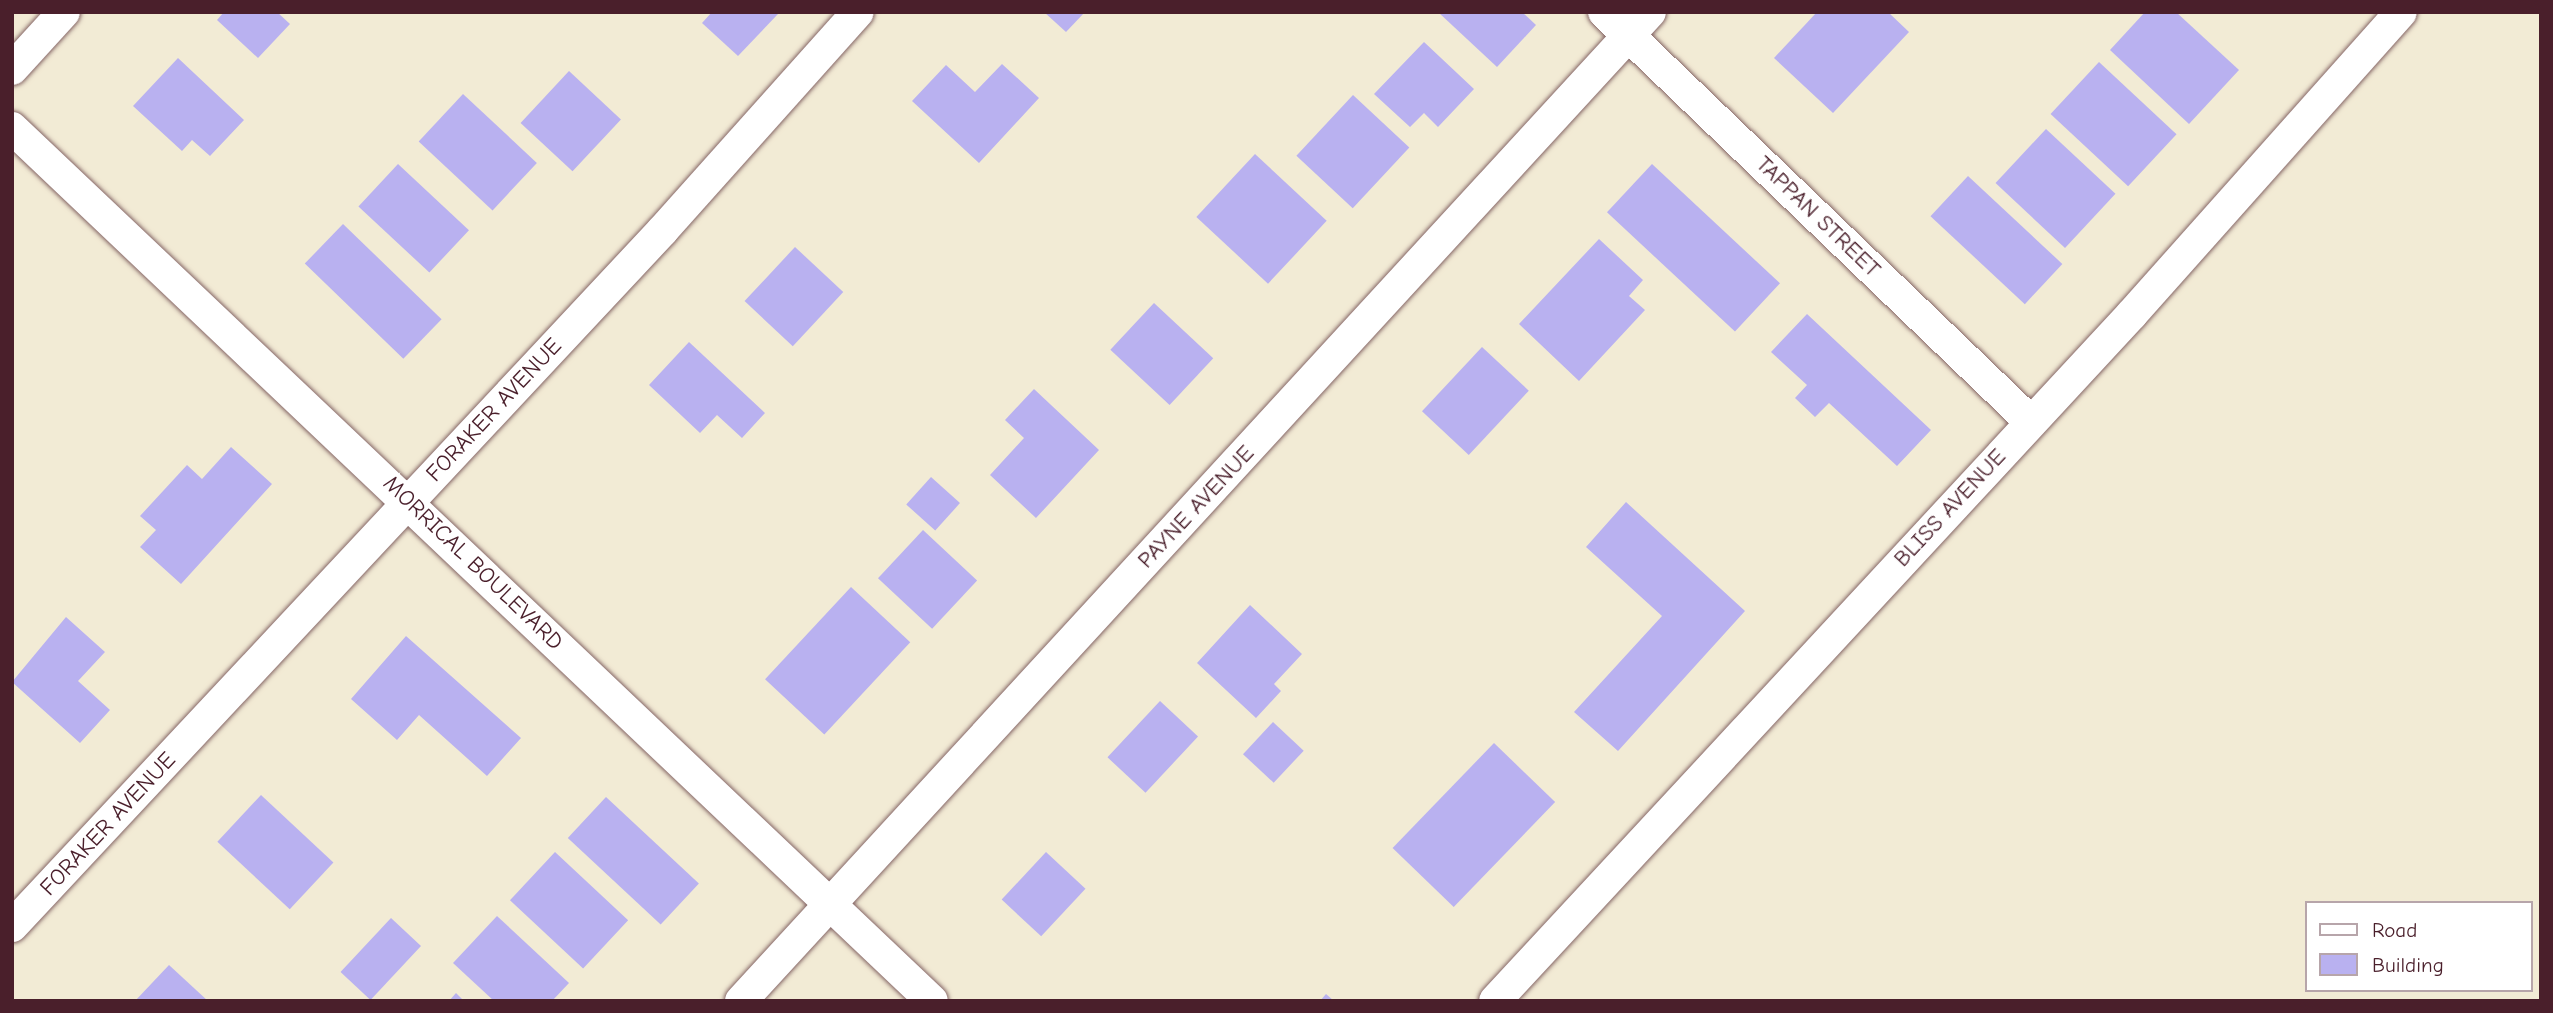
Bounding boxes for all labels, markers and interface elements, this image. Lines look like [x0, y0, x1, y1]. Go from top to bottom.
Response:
street label: TAPPAN STREET [1750, 151, 1886, 283]
street label: FORAKER AVENUE [420, 333, 568, 487]
street label: PAYNE AVENUE [1132, 440, 1260, 574]
street label: BLISS AVENUE [1888, 443, 2012, 573]
street label: MORRICAL BOULEVARD [377, 470, 569, 656]
street label: FORAKER AVENUE [34, 747, 182, 901]
legend [2304, 901, 2532, 992]
text: Road [2372, 918, 2417, 942]
text: Building [2372, 953, 2444, 977]

